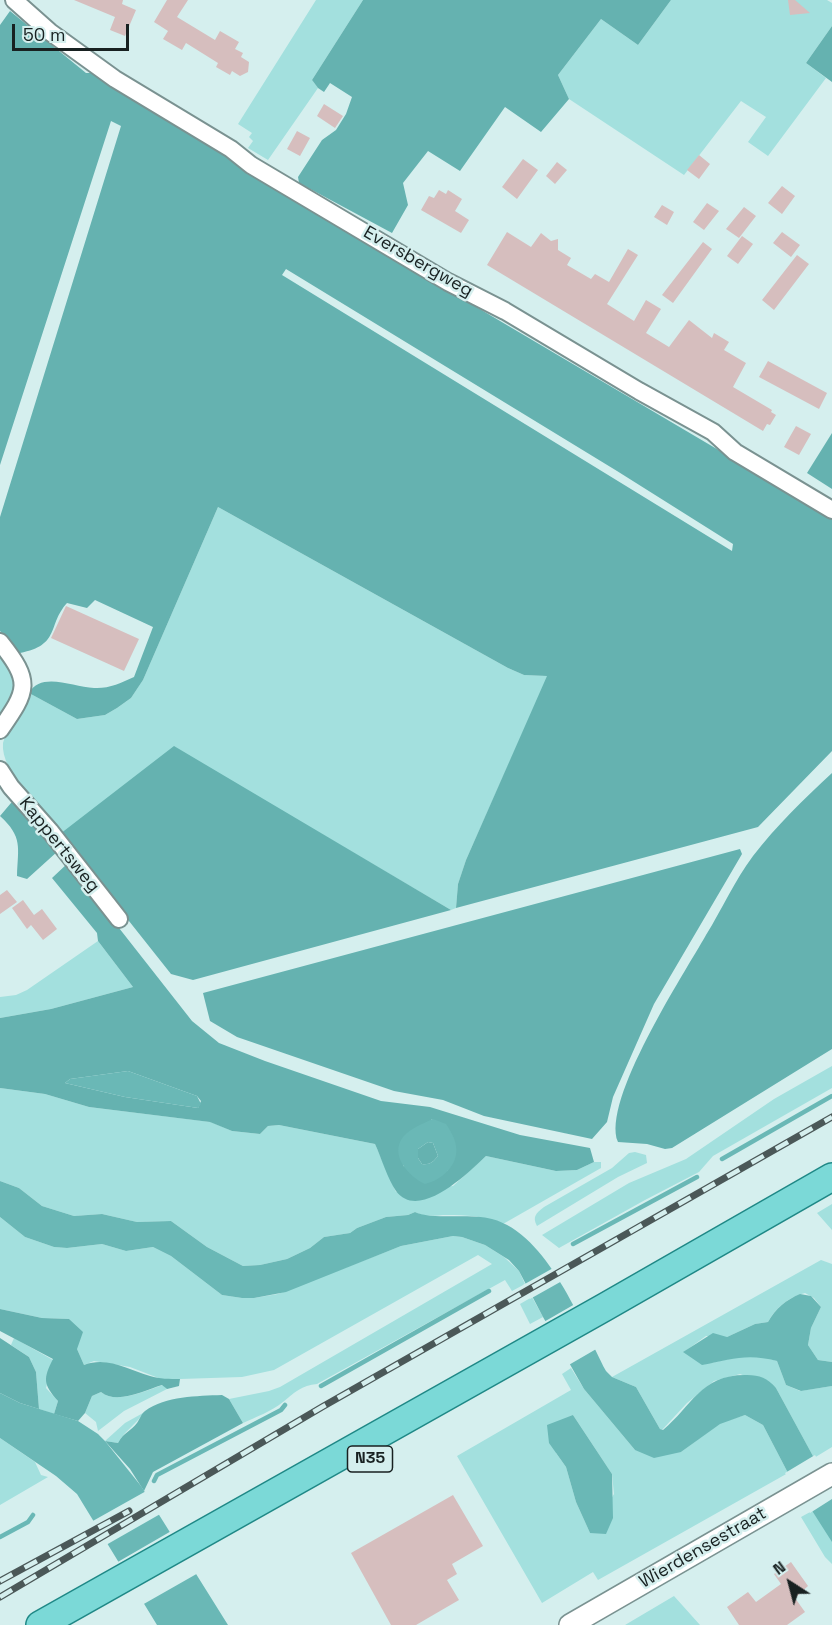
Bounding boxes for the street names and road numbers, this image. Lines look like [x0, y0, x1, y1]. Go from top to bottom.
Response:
street label: Eversbergweg [359, 222, 477, 302]
street label: Kappertsweg [14, 793, 104, 897]
road number: N35 [348, 1446, 392, 1472]
street label: Wierdensestraat [636, 1503, 770, 1593]

